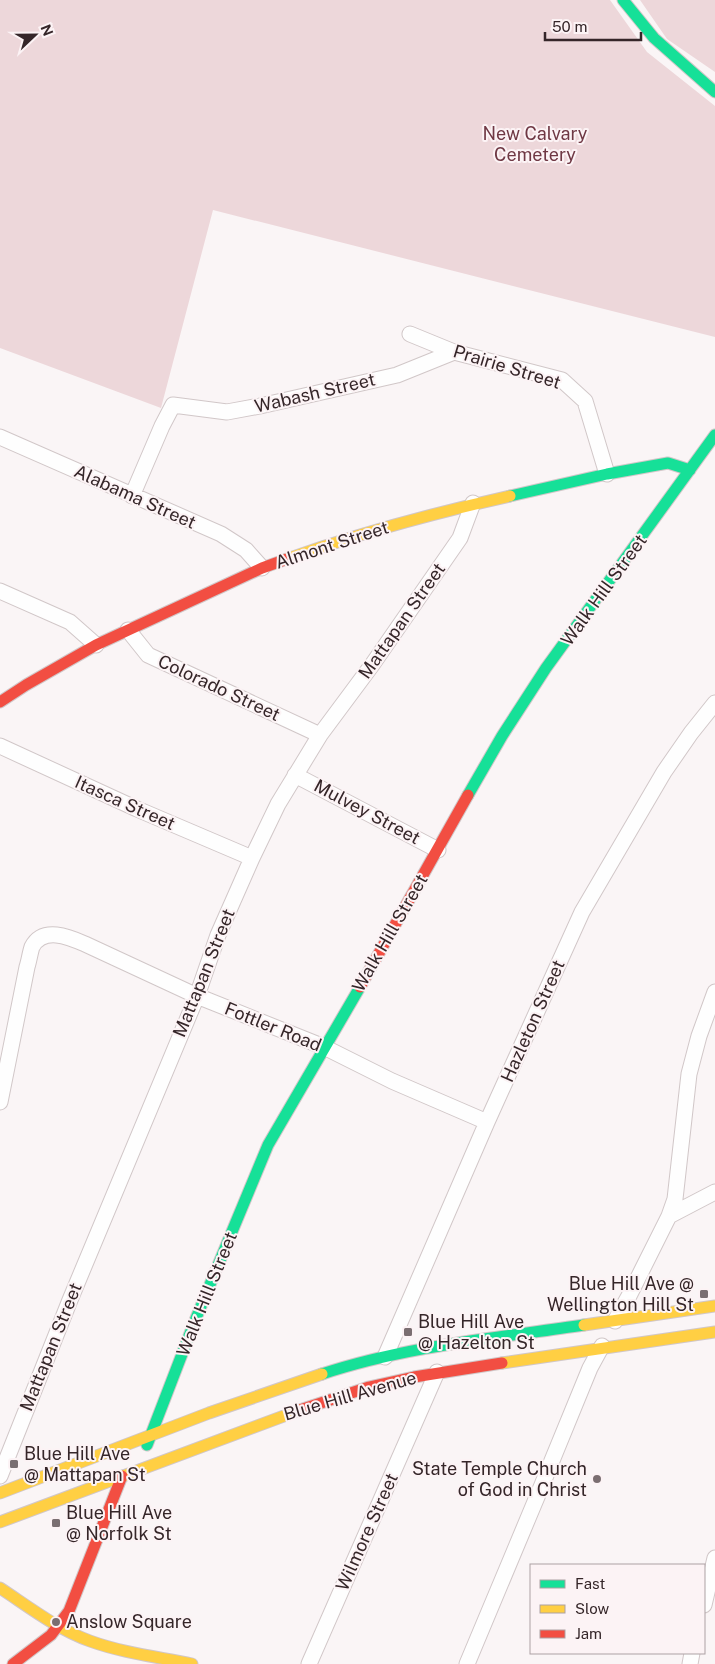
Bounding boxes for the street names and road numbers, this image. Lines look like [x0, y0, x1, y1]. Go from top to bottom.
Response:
street label: Prairie Street [451, 340, 563, 393]
street label: Wabash Street [252, 368, 377, 417]
street label: Alabama Street [71, 460, 199, 533]
street label: Almont Street [273, 516, 391, 573]
street label: Walk Hill Street [556, 530, 651, 649]
street label: Mattapan Street [354, 559, 449, 683]
street label: Colorado Street [155, 650, 284, 725]
street label: Itasca Street [72, 771, 179, 834]
street label: Mulvey Street [311, 775, 424, 848]
street label: Walk Hill Street [347, 870, 432, 995]
street label: Mattapan Street [168, 906, 239, 1040]
street label: Hazleton Street [496, 957, 569, 1085]
street label: Fottler Road [222, 998, 325, 1055]
street label: Walk Hill Street [172, 1229, 241, 1359]
street label: Mattapan Street [15, 1280, 86, 1414]
street label: Blue Hill Avenue [281, 1366, 419, 1425]
street label: Wilmore Street [331, 1470, 402, 1594]

